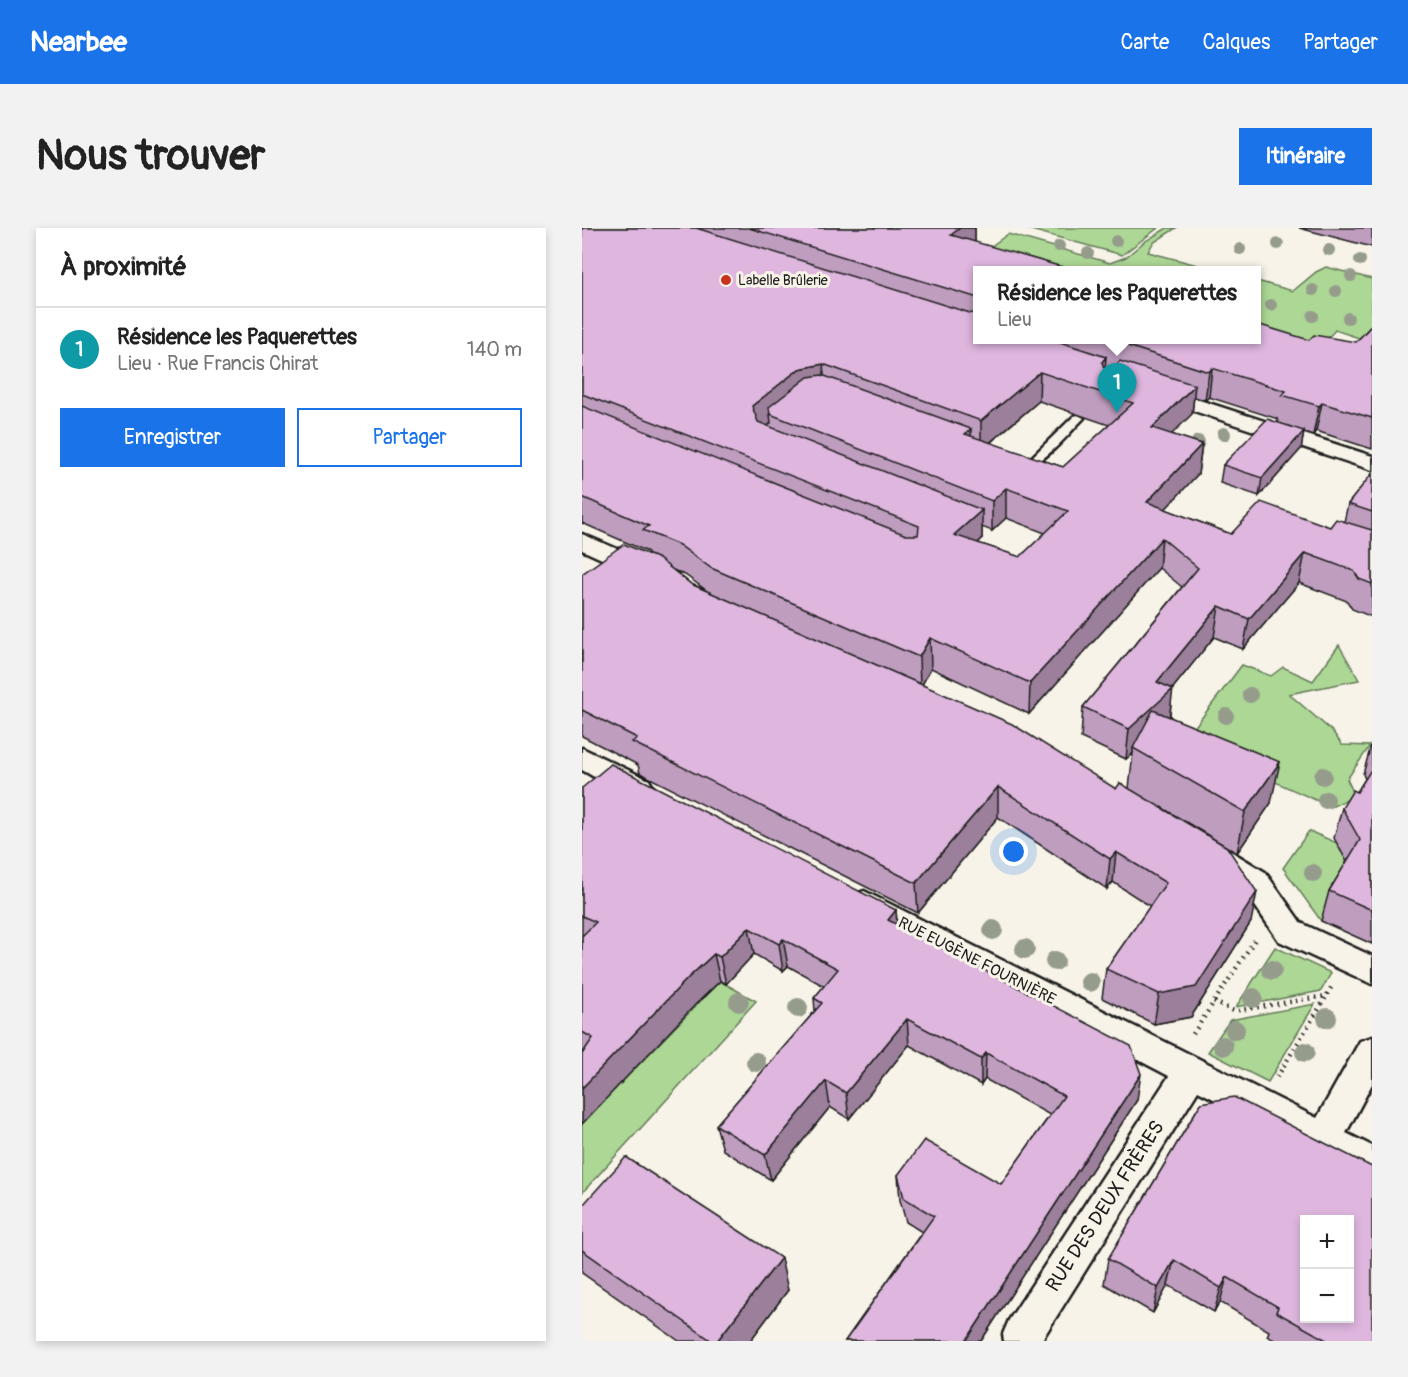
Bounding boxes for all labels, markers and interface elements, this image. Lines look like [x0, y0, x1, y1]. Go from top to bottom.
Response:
text: Nearbee [30, 25, 127, 60]
text: Carte [1120, 29, 1169, 56]
text: Calques [1202, 29, 1270, 56]
text: Partager [1303, 29, 1378, 56]
button: Itinéraire [1239, 128, 1372, 185]
text: Nous trouver [36, 130, 265, 182]
text: À proximité [60, 251, 187, 283]
popup [973, 266, 1261, 344]
place label: Labelle Brûlerie [738, 272, 828, 289]
marker: Labelle Brûlerie [719, 273, 733, 287]
text: Résidence les Paquerettes [997, 279, 1237, 307]
text: Lieu [997, 307, 1032, 332]
text: Résidence les Paquerettes [117, 323, 357, 351]
text: 1 [76, 337, 83, 362]
text: 140 m [467, 337, 522, 362]
text: Lieu · Rue Francis Chirat [117, 351, 318, 376]
pin: 1 [1098, 364, 1136, 413]
button: Enregistrer [60, 408, 285, 467]
button: Partager [297, 408, 522, 467]
your location [999, 837, 1028, 866]
street label: RUE EUGÈNE FOURNIÈRE [895, 912, 1060, 1009]
street label: RUE DES DEUX FRÈRES [1040, 1116, 1170, 1296]
map controls [1300, 1215, 1354, 1323]
button: + [1300, 1215, 1354, 1269]
button: − [1300, 1269, 1354, 1323]

